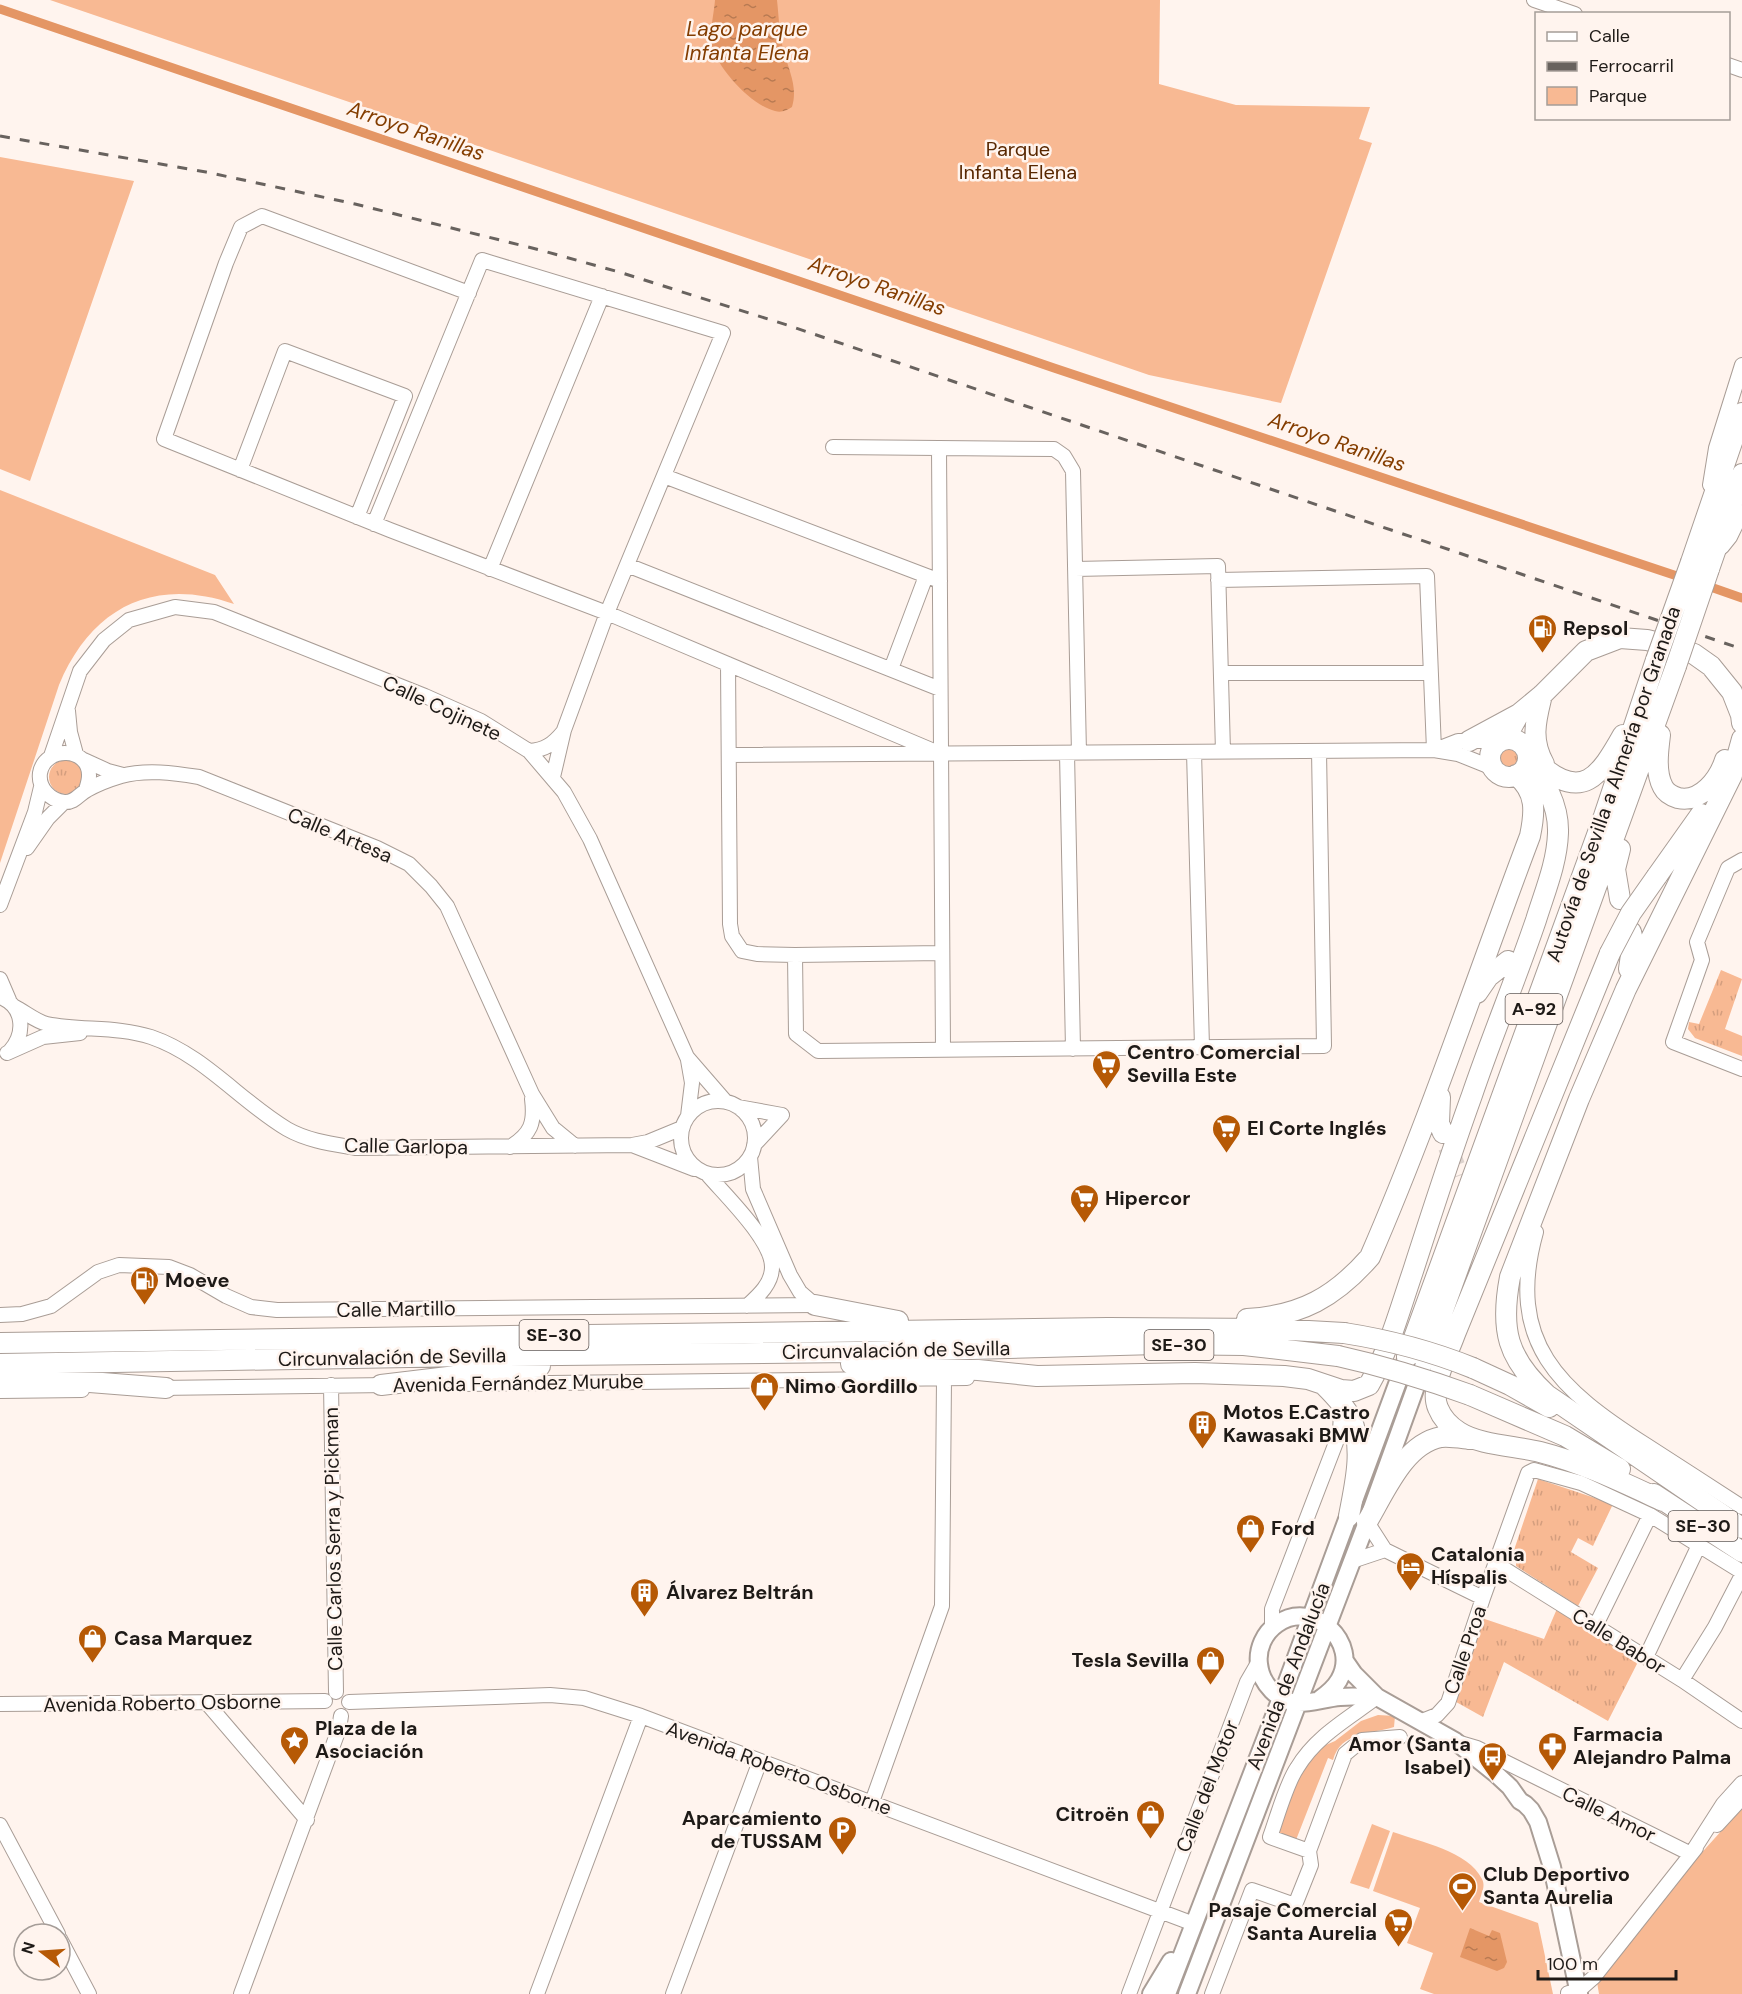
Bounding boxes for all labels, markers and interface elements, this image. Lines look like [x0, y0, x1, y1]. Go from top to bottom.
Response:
legend [1535, 12, 1730, 120]
water label: Lago parque Infanta Elena [685, 15, 809, 67]
text: Calle [1589, 24, 1630, 48]
text: Ferrocarril [1589, 54, 1674, 78]
text: Parque [1589, 84, 1647, 108]
water label: Arroyo Ranillas [343, 94, 488, 168]
park label: Parque Infanta Elena [959, 136, 1077, 185]
water label: Arroyo Ranillas [804, 249, 949, 323]
water label: Arroyo Ranillas [1264, 405, 1409, 479]
street label: Autovía de Sevilla a Almería por Granada [1540, 603, 1686, 965]
fuel station icon: Repsol [1526, 612, 1558, 654]
place label: Repsol [1563, 615, 1628, 641]
street label: Calle Cojinete [378, 669, 506, 747]
street label: Calle Artesa [284, 801, 396, 869]
road number: A-92 [1506, 994, 1562, 1024]
place label: Centro Comercial Sevilla Este [1127, 1039, 1300, 1088]
supermarket icon: Centro Comercial Sevilla Este [1090, 1048, 1122, 1090]
supermarket icon: El Corte Inglés [1210, 1112, 1242, 1154]
place label: El Corte Inglés [1247, 1115, 1387, 1141]
street label: Calle Garlopa [344, 1132, 468, 1160]
supermarket icon: Hipercor [1068, 1182, 1100, 1224]
place label: Hipercor [1105, 1185, 1190, 1211]
fuel station icon: Moeve [128, 1264, 160, 1306]
place label: Moeve [165, 1267, 229, 1293]
street label: Calle Martillo [336, 1295, 456, 1323]
road number: SE-30 [520, 1320, 588, 1350]
road number: SE-30 [1144, 1330, 1214, 1360]
street label: Circunvalación de Sevilla [782, 1335, 1010, 1365]
street label: Circunvalación de Sevilla [278, 1342, 506, 1372]
street label: Avenida Fernández Murube [392, 1368, 644, 1398]
shop icon: Nimo Gordillo [748, 1370, 780, 1412]
place label: Nimo Gordillo [785, 1373, 918, 1399]
place label: Motos E.Castro Kawasaki BMW [1223, 1399, 1370, 1448]
street label: Calle Carlos Serra y Pickman [318, 1407, 348, 1671]
building icon: Motos E.Castro Kawasaki BMW [1186, 1408, 1218, 1450]
road number: SE-30 [1668, 1511, 1738, 1541]
shop icon: Ford [1234, 1512, 1266, 1554]
place label: Ford [1271, 1515, 1315, 1541]
place label: Catalonia Híspalis [1431, 1541, 1525, 1590]
hotel icon: Catalonia Híspalis [1394, 1550, 1426, 1592]
building icon: Álvarez Beltrán [629, 1576, 661, 1618]
place label: Álvarez Beltrán [666, 1579, 814, 1605]
street label: Avenida de Andalucía [1240, 1579, 1336, 1773]
street label: Calle Proa [1438, 1602, 1492, 1698]
street label: Calle Babor [1567, 1602, 1671, 1680]
shop icon: Casa Marquez [77, 1622, 109, 1664]
place label: Casa Marquez [114, 1625, 252, 1651]
shop icon: Tesla Sevilla [1194, 1644, 1226, 1686]
place label: Tesla Sevilla [1072, 1647, 1189, 1673]
street label: Avenida Roberto Osborne [43, 1688, 281, 1718]
place label: Plaza de la Asociación [315, 1715, 424, 1764]
street label: Avenida Roberto Osborne [663, 1715, 895, 1821]
street label: Calle del Motor [1170, 1716, 1244, 1856]
place label: Farmacia Alejandro Palma [1573, 1721, 1731, 1770]
place icon: Plaza de la Asociación [278, 1724, 310, 1766]
pharmacy icon: Farmacia Alejandro Palma [1536, 1730, 1568, 1772]
place label: Amor (Santa Isabel) [1348, 1731, 1471, 1780]
bus stop icon: Amor (Santa Isabel) [1476, 1740, 1508, 1782]
street label: Calle Amor [1558, 1780, 1660, 1848]
shop icon: Citroën [1134, 1798, 1166, 1840]
place label: Citroën [1055, 1801, 1129, 1827]
place label: Aparcamiento de TUSSAM [682, 1805, 822, 1854]
parking icon: Aparcamiento de TUSSAM [827, 1814, 859, 1856]
place label: Club Deportivo Santa Aurelia [1483, 1861, 1630, 1910]
sports icon: Club Deportivo Santa Aurelia [1446, 1870, 1478, 1912]
place label: Pasaje Comercial Santa Aurelia [1209, 1897, 1377, 1946]
supermarket icon: Pasaje Comercial Santa Aurelia [1382, 1906, 1414, 1948]
north arrow [12, 1922, 72, 1982]
text: N [16, 1939, 40, 1956]
scale bar [1538, 1943, 1676, 1981]
text: 100 m [1547, 1952, 1598, 1976]

